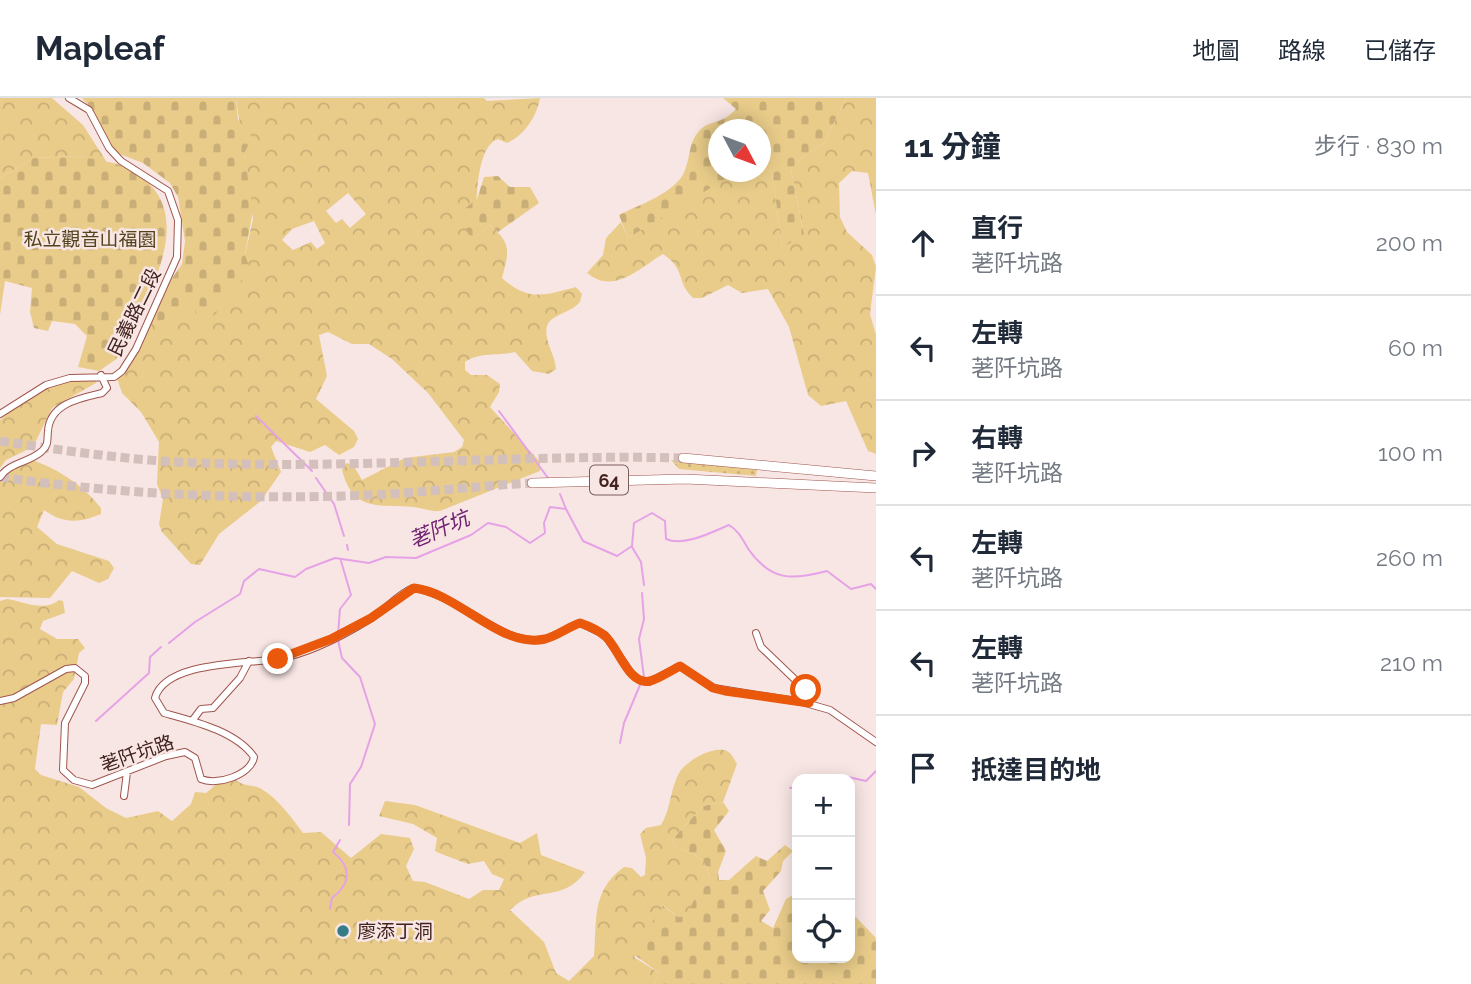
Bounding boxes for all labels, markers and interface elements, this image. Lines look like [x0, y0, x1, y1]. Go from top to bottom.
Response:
text: Mapleaf [35, 29, 165, 68]
text: 地圖 [1192, 36, 1240, 65]
text: 路線 [1278, 36, 1326, 65]
text: 已儲存 [1364, 36, 1436, 65]
north arrow [708, 119, 771, 182]
text: 11 分鐘 [904, 129, 1001, 164]
text: 步行 · 830 m [1314, 132, 1443, 159]
text: 直行 [971, 213, 1023, 243]
icon: ahead [904, 224, 942, 262]
park label: 私立觀音山福園 [23, 228, 157, 250]
text: 200 m [1376, 229, 1443, 256]
text: 荖阡坑路 [971, 249, 1063, 276]
street label: 民義路二段 [103, 264, 165, 360]
text: 左轉 [971, 318, 1023, 348]
icon: left [904, 329, 942, 367]
text: 60 m [1388, 334, 1443, 361]
text: 荖阡坑路 [971, 354, 1063, 381]
text: 右轉 [971, 423, 1023, 453]
icon: right [904, 434, 942, 472]
text: 100 m [1378, 439, 1443, 466]
text: 荖阡坑路 [971, 459, 1063, 486]
road number: 64 [590, 466, 628, 494]
water label: 荖阡坑 [405, 504, 476, 553]
text: 左轉 [971, 528, 1023, 558]
icon: left [904, 539, 942, 577]
text: 260 m [1376, 544, 1443, 571]
text: 荖阡坑路 [971, 564, 1063, 591]
text: 左轉 [971, 633, 1023, 663]
route end [262, 643, 293, 674]
icon: left [904, 644, 942, 682]
text: 210 m [1380, 649, 1443, 676]
text: 荖阡坑路 [971, 669, 1063, 696]
route start [790, 674, 821, 705]
street label: 荖阡坑路 [97, 730, 177, 776]
icon: arrive [904, 749, 942, 787]
text: 抵達目的地 [971, 755, 1101, 785]
map controls [792, 774, 855, 963]
button: + [792, 774, 855, 837]
button: − [792, 837, 855, 900]
button: locate [792, 900, 855, 963]
place label: 廖添丁洞 [357, 920, 433, 942]
marker: 廖添丁洞 [335, 923, 351, 939]

